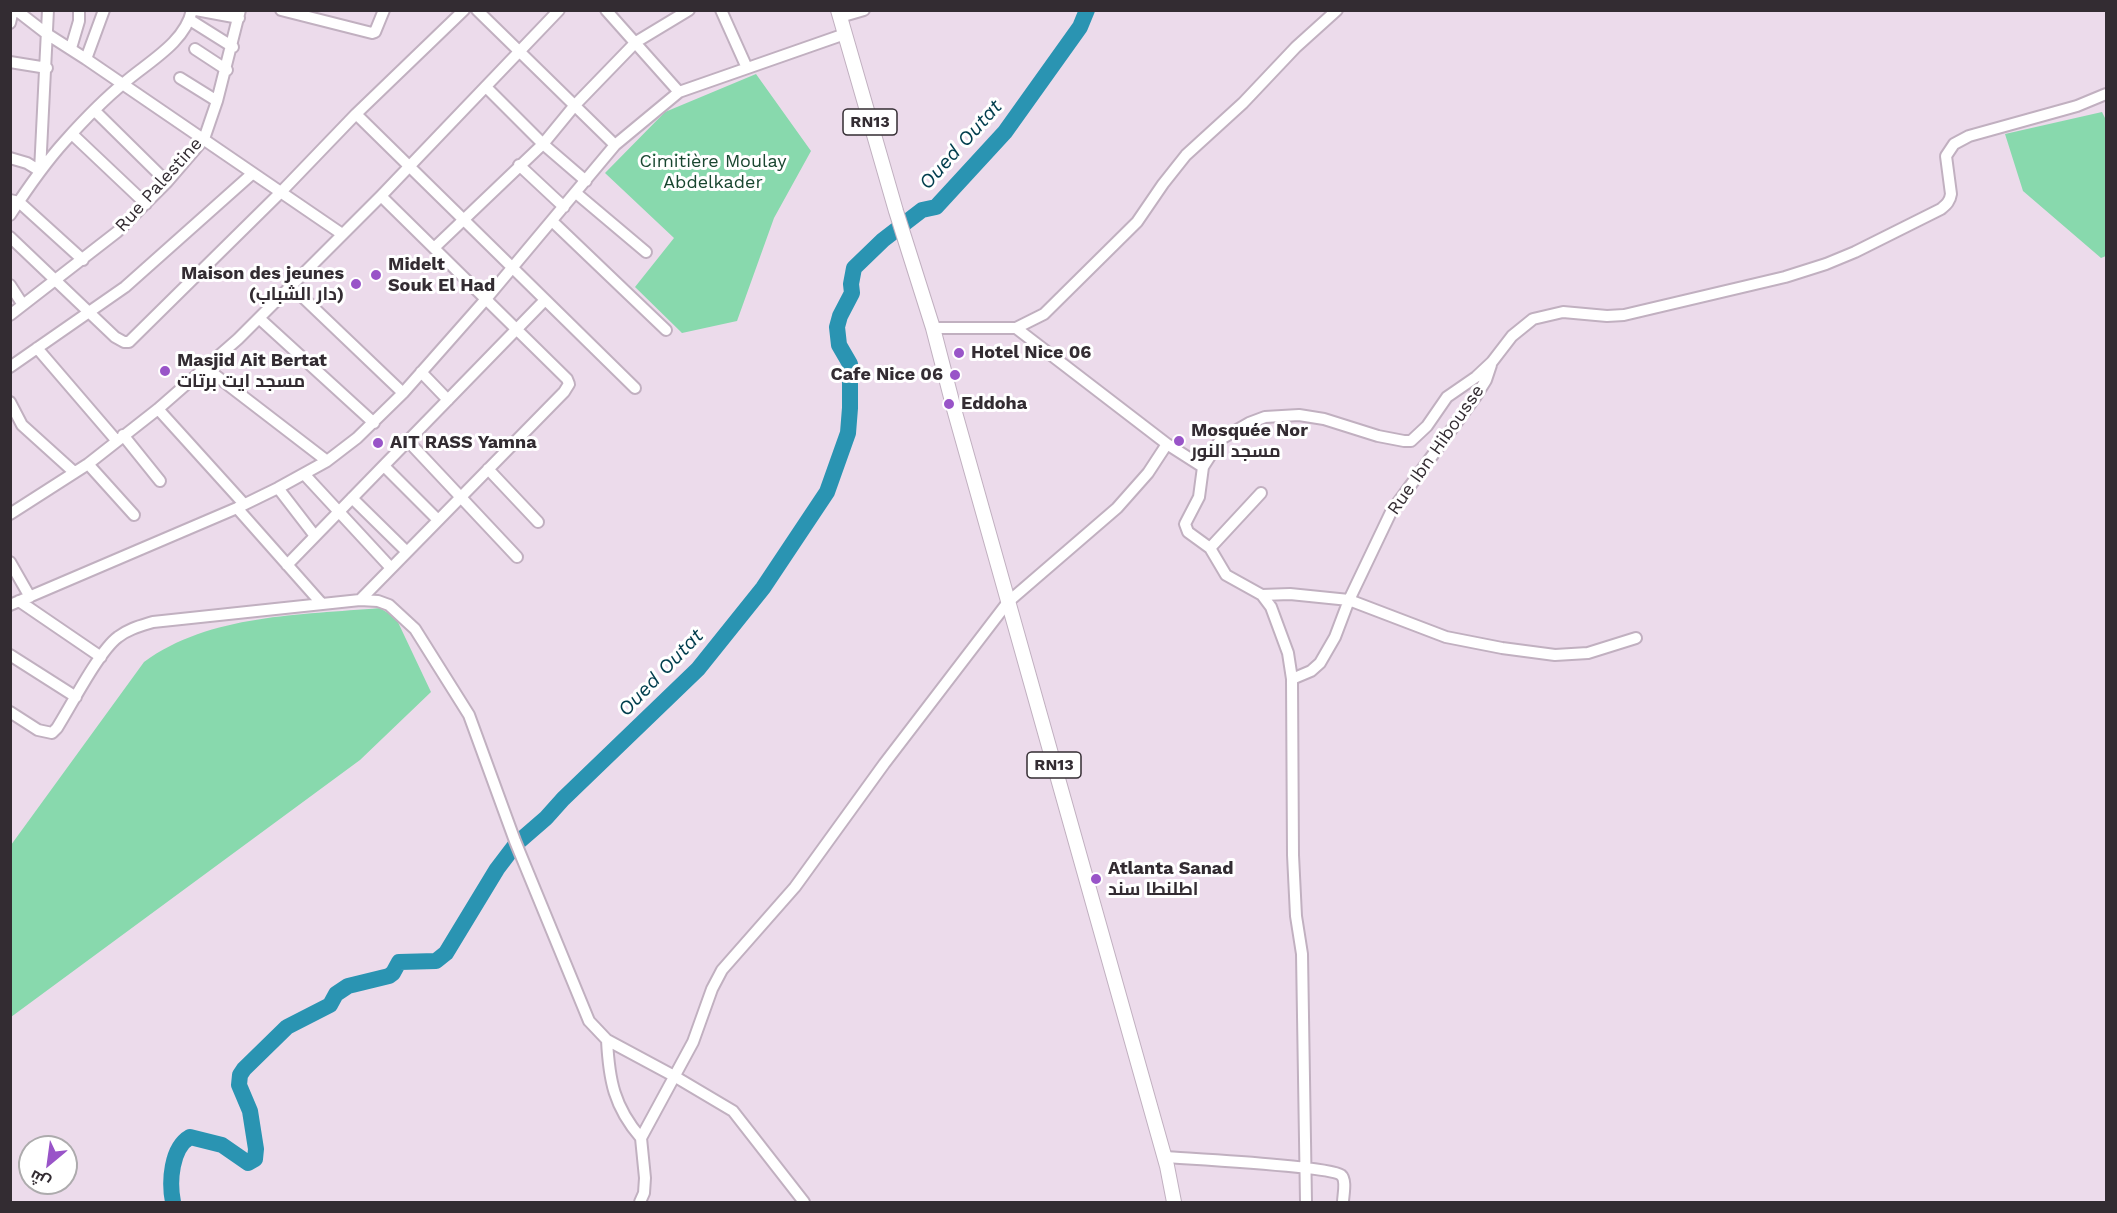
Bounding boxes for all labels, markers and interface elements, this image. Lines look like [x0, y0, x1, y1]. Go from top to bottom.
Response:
water label: Oued Outat [914, 95, 1008, 195]
road number: RN13 [843, 109, 897, 135]
street label: Rue Palestine [111, 133, 207, 237]
park label: Cimitière Moulay Abdelkader [640, 151, 786, 194]
place label: Midelt Souk El Had [388, 254, 495, 296]
place label: Maison des jeunes (دار الشباب) [181, 263, 344, 306]
marker: Midelt Souk El Had [369, 268, 383, 282]
marker: Maison des jeunes (دار الشباب) [349, 277, 363, 291]
place label: Hotel Nice 06 [971, 342, 1091, 364]
marker: Hotel Nice 06 [952, 346, 966, 360]
place label: Masjid Ait Bertat مسجد ايت برتات [177, 350, 327, 392]
marker: Masjid Ait Bertat مسجد ايت برتات [158, 364, 172, 378]
place label: Cafe Nice 06 [830, 364, 943, 386]
marker: Cafe Nice 06 [948, 368, 962, 382]
street label: Rue Ibn Hibousse [1383, 381, 1489, 519]
place label: Eddoha [961, 393, 1027, 415]
marker: Eddoha [942, 397, 956, 411]
place label: Mosquée Nor مسجد النور [1191, 420, 1308, 462]
place label: AIT RASS Yamna [390, 432, 537, 454]
marker: Mosquée Nor مسجد النور [1172, 434, 1186, 448]
marker: AIT RASS Yamna [371, 436, 385, 450]
water label: Oued Outat [613, 624, 709, 722]
road number: RN13 [1027, 752, 1081, 778]
place label: Atlanta Sanad اطلنطا سند [1108, 858, 1233, 900]
marker: Atlanta Sanad اطلنطا سند [1089, 872, 1103, 886]
north arrow [18, 1135, 78, 1195]
text: ش [26, 1166, 54, 1193]

